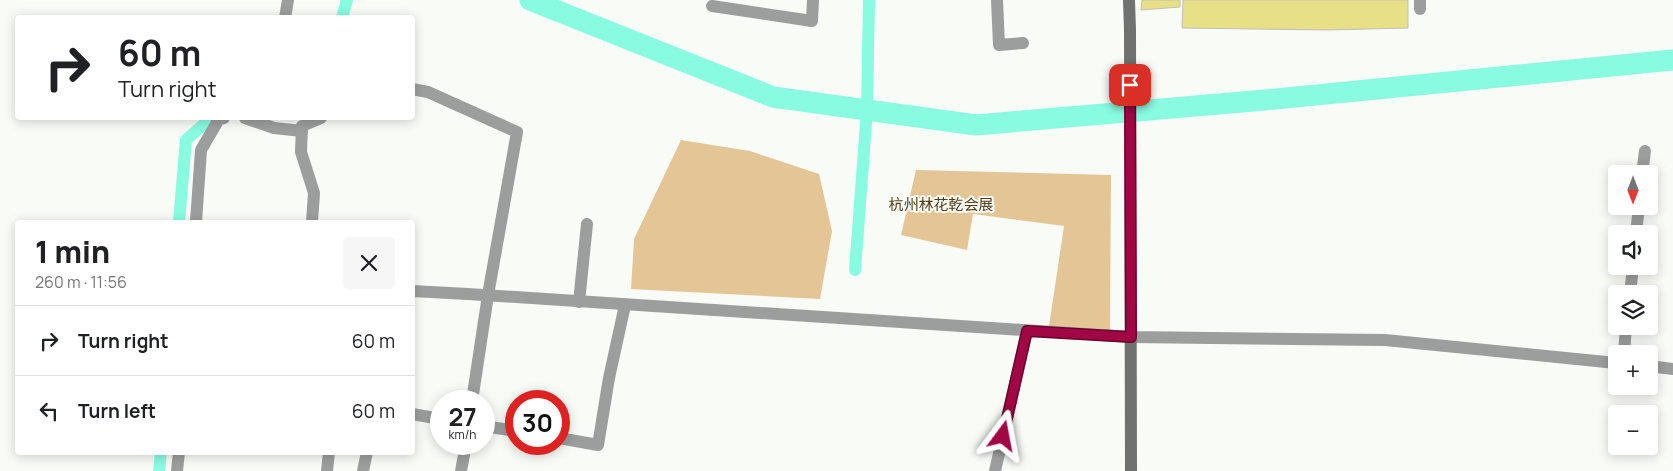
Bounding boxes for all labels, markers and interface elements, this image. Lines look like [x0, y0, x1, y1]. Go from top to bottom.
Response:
text: 60 m [118, 29, 201, 77]
icon: right [35, 35, 100, 100]
pin [1109, 64, 1151, 106]
icon: arrive [1116, 71, 1144, 99]
text: Turn right [118, 74, 216, 104]
north arrow [1608, 165, 1658, 215]
map controls [1608, 165, 1658, 455]
park label: 杭州林花乾会展 [888, 194, 994, 215]
button: sound [1608, 225, 1658, 275]
text: 1 min [35, 231, 110, 272]
button: close [343, 237, 395, 289]
text: 260 m · 11:56 [35, 271, 127, 293]
button: layers [1608, 285, 1658, 335]
icon: right [35, 327, 63, 355]
text: Turn right [78, 328, 168, 354]
text: 60 m [352, 328, 395, 354]
button: + [1608, 345, 1658, 395]
speed limit sign: 30 [505, 390, 570, 455]
icon: left [35, 397, 63, 425]
text: Turn left [78, 398, 156, 424]
text: 60 m [352, 398, 395, 424]
text: 27 [448, 399, 477, 434]
button: − [1608, 405, 1658, 455]
position arrow [976, 409, 1028, 461]
text: km/h [449, 426, 476, 443]

